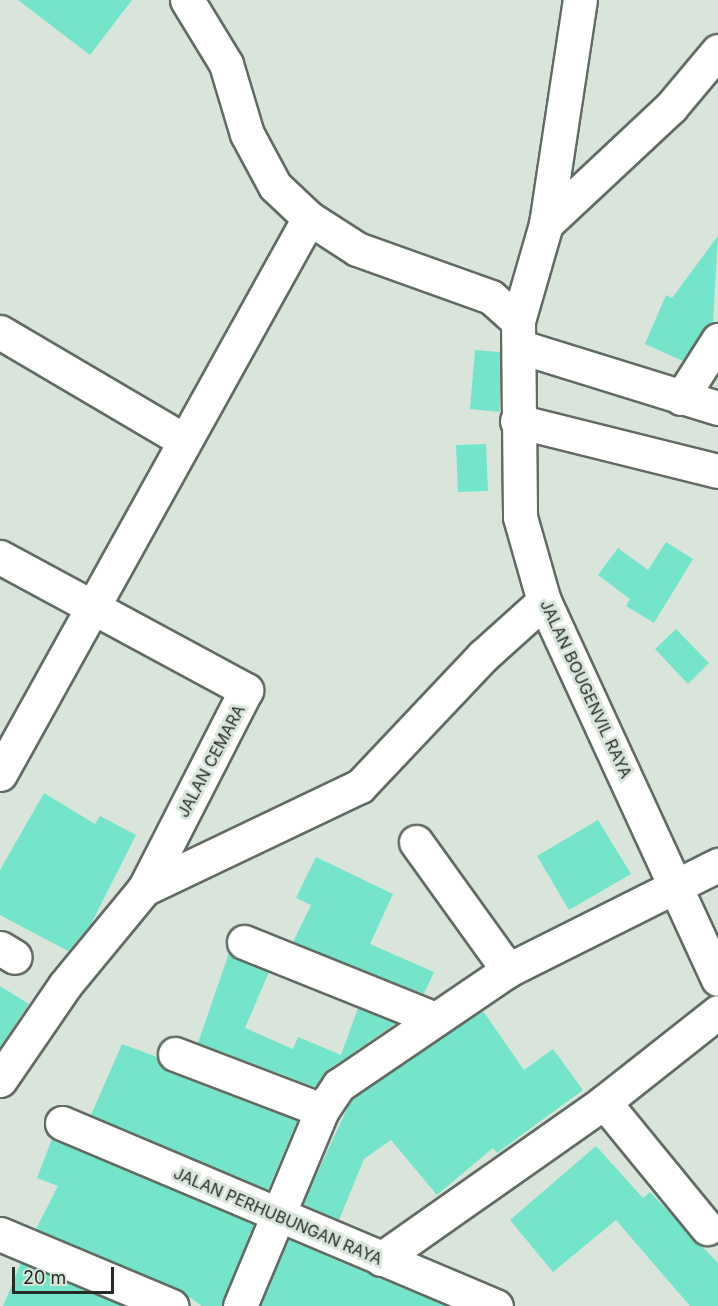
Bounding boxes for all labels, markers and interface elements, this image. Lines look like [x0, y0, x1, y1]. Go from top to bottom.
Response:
street label: JALAN BOUGENVIL RAYA [536, 597, 636, 781]
street label: JALAN CEMARA [173, 701, 249, 821]
street label: JALAN PERHUBUNGAN RAYA [171, 1163, 385, 1269]
scale bar [15, 1255, 117, 1293]
text: 20 m [23, 1267, 66, 1288]

